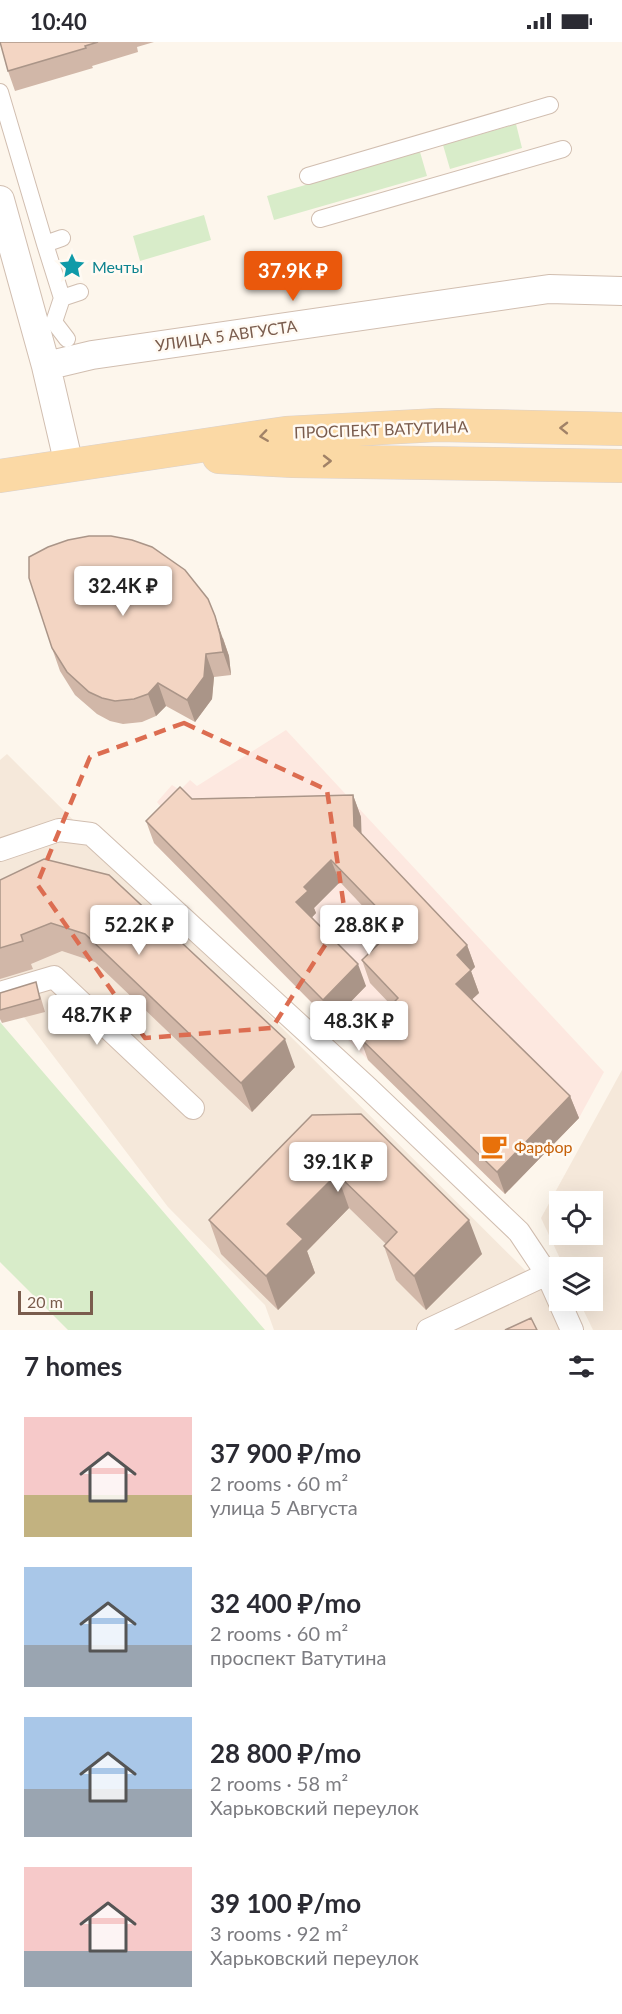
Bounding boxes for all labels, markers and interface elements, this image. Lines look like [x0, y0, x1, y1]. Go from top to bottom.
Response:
text: 10:40 [30, 8, 87, 35]
place icon: Мечты [57, 251, 87, 281]
pin: 37.9K ₽ [238, 251, 348, 302]
place label: Мечты [92, 257, 143, 276]
text: 37.9K ₽ [258, 258, 328, 282]
street label: УЛИЦА 5 АВГУСТА [154, 316, 298, 354]
street label: ПРОСПЕКТ ВАТУТИНА [294, 416, 469, 442]
one-way arrow [559, 421, 568, 434]
one-way arrow [259, 430, 269, 442]
one-way arrow [322, 455, 331, 468]
pin: 32.4K ₽ [68, 566, 178, 617]
text: 32.4K ₽ [88, 573, 158, 597]
pin: 52.2K ₽ [84, 905, 194, 956]
pin: 28.8K ₽ [314, 905, 424, 956]
text: 52.2K ₽ [104, 912, 174, 936]
text: 28.8K ₽ [334, 912, 404, 936]
pin: 48.7K ₽ [42, 995, 152, 1046]
pin: 48.3K ₽ [304, 1001, 414, 1052]
text: 48.7K ₽ [62, 1002, 132, 1026]
text: 48.3K ₽ [324, 1008, 394, 1032]
cafe icon: Фарфор [479, 1131, 509, 1161]
place label: Фарфор [514, 1137, 573, 1156]
pin: 39.1K ₽ [283, 1142, 393, 1193]
text: 39.1K ₽ [303, 1149, 373, 1173]
map controls [549, 1191, 603, 1311]
button: locate [549, 1191, 603, 1245]
button: layers [549, 1257, 603, 1311]
scale bar [18, 1288, 93, 1316]
text: 20 m [27, 1292, 63, 1311]
text: 7 homes [24, 1350, 122, 1382]
icon: filters [565, 1350, 598, 1383]
text: 37 900 ₽/mo [210, 1437, 361, 1469]
icon: home [72, 1441, 144, 1513]
text: 2 rooms · 60 m² [210, 1471, 348, 1495]
text: улица 5 Августа [210, 1495, 358, 1519]
text: 32 400 ₽/mo [210, 1587, 361, 1619]
icon: home [72, 1591, 144, 1663]
text: 2 rooms · 60 m² [210, 1621, 348, 1645]
text: проспект Ватутина [210, 1645, 386, 1669]
text: 28 800 ₽/mo [210, 1737, 361, 1769]
icon: home [72, 1741, 144, 1813]
text: 2 rooms · 58 m² [210, 1771, 348, 1795]
text: Харьковский переулок [210, 1795, 419, 1819]
text: 39 100 ₽/mo [210, 1887, 361, 1919]
icon: home [72, 1891, 144, 1963]
text: 3 rooms · 92 m² [210, 1921, 348, 1945]
text: Харьковский переулок [210, 1945, 419, 1969]

